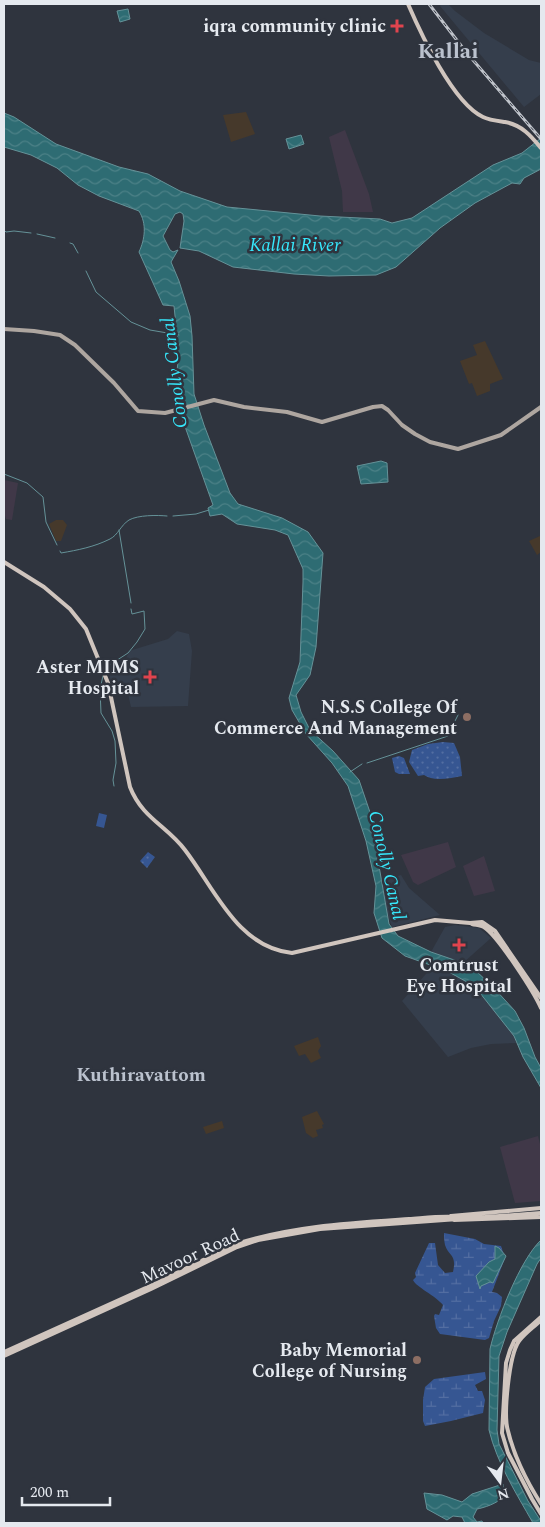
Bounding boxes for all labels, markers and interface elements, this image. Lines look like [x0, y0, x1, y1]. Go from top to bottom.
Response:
place label: iqra community clinic [203, 13, 386, 40]
marker: iqra community clinic [390, 19, 404, 33]
district label: Kallai [417, 35, 479, 68]
water label: Kallai River [249, 231, 341, 260]
water label: Conolly Canal [153, 316, 196, 430]
place label: Aster MIMS Hospital [36, 654, 139, 702]
marker: Aster MIMS Hospital [143, 670, 157, 684]
place label: N.S.S College Of Commerce And Management [214, 694, 458, 742]
marker: N.S.S College Of Commerce And Management [461, 711, 473, 723]
water label: Conolly Canal [360, 808, 413, 923]
marker: Comtrust Eye Hospital [452, 938, 466, 952]
place label: Comtrust Eye Hospital [406, 952, 512, 1000]
district label: Kuthiravattom [76, 1061, 206, 1090]
street label: Mavoor Road [136, 1222, 244, 1291]
place label: Baby Memorial College of Nursing [252, 1337, 407, 1385]
marker: Baby Memorial College of Nursing [411, 1354, 423, 1366]
north arrow [475, 1457, 525, 1507]
scale bar [22, 1474, 110, 1506]
text: 200 m [30, 1481, 69, 1504]
text: N [495, 1482, 511, 1506]

